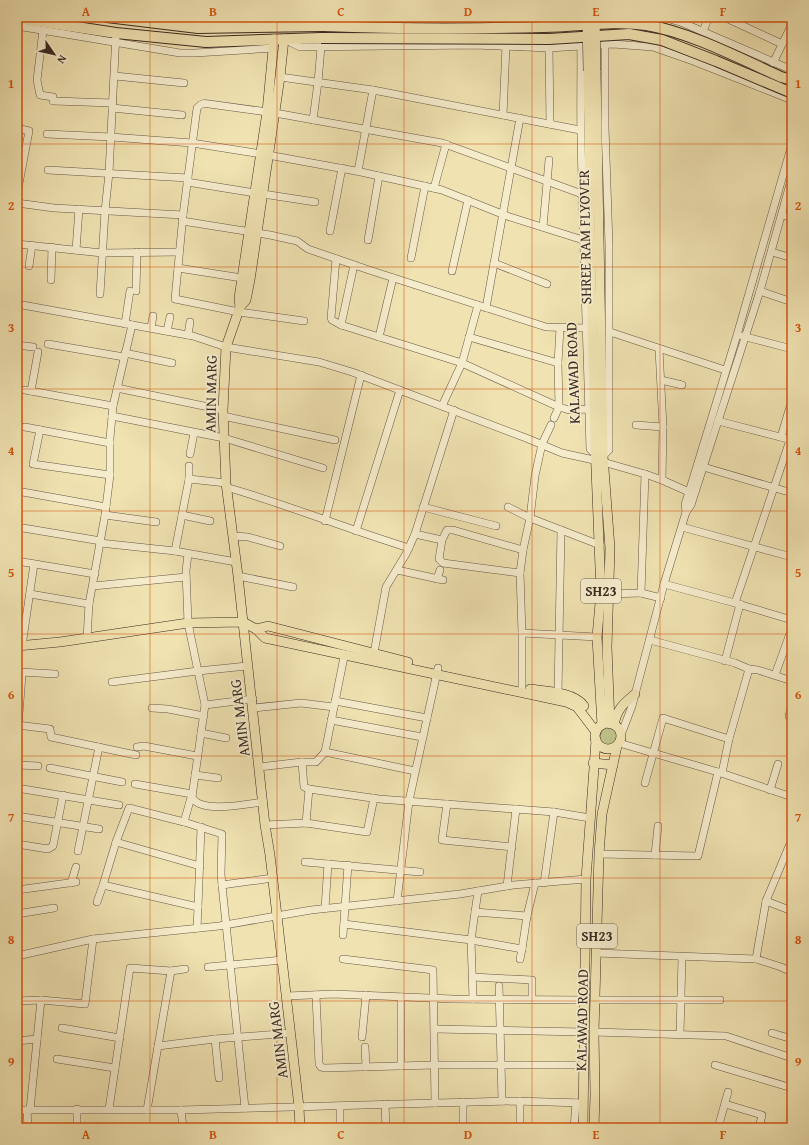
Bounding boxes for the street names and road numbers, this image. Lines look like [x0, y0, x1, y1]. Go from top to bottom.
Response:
street label: SHREE RAM FLYOVER [573, 169, 596, 304]
street label: KALAWAD ROAD [560, 322, 585, 424]
street label: AMIN MARG [199, 355, 222, 433]
road number: SH23 [581, 579, 621, 603]
street label: AMIN MARG [224, 678, 255, 758]
road number: SH23 [577, 924, 617, 948]
street label: KALAWAD ROAD [570, 969, 593, 1071]
street label: AMIN MARG [262, 1000, 293, 1080]

